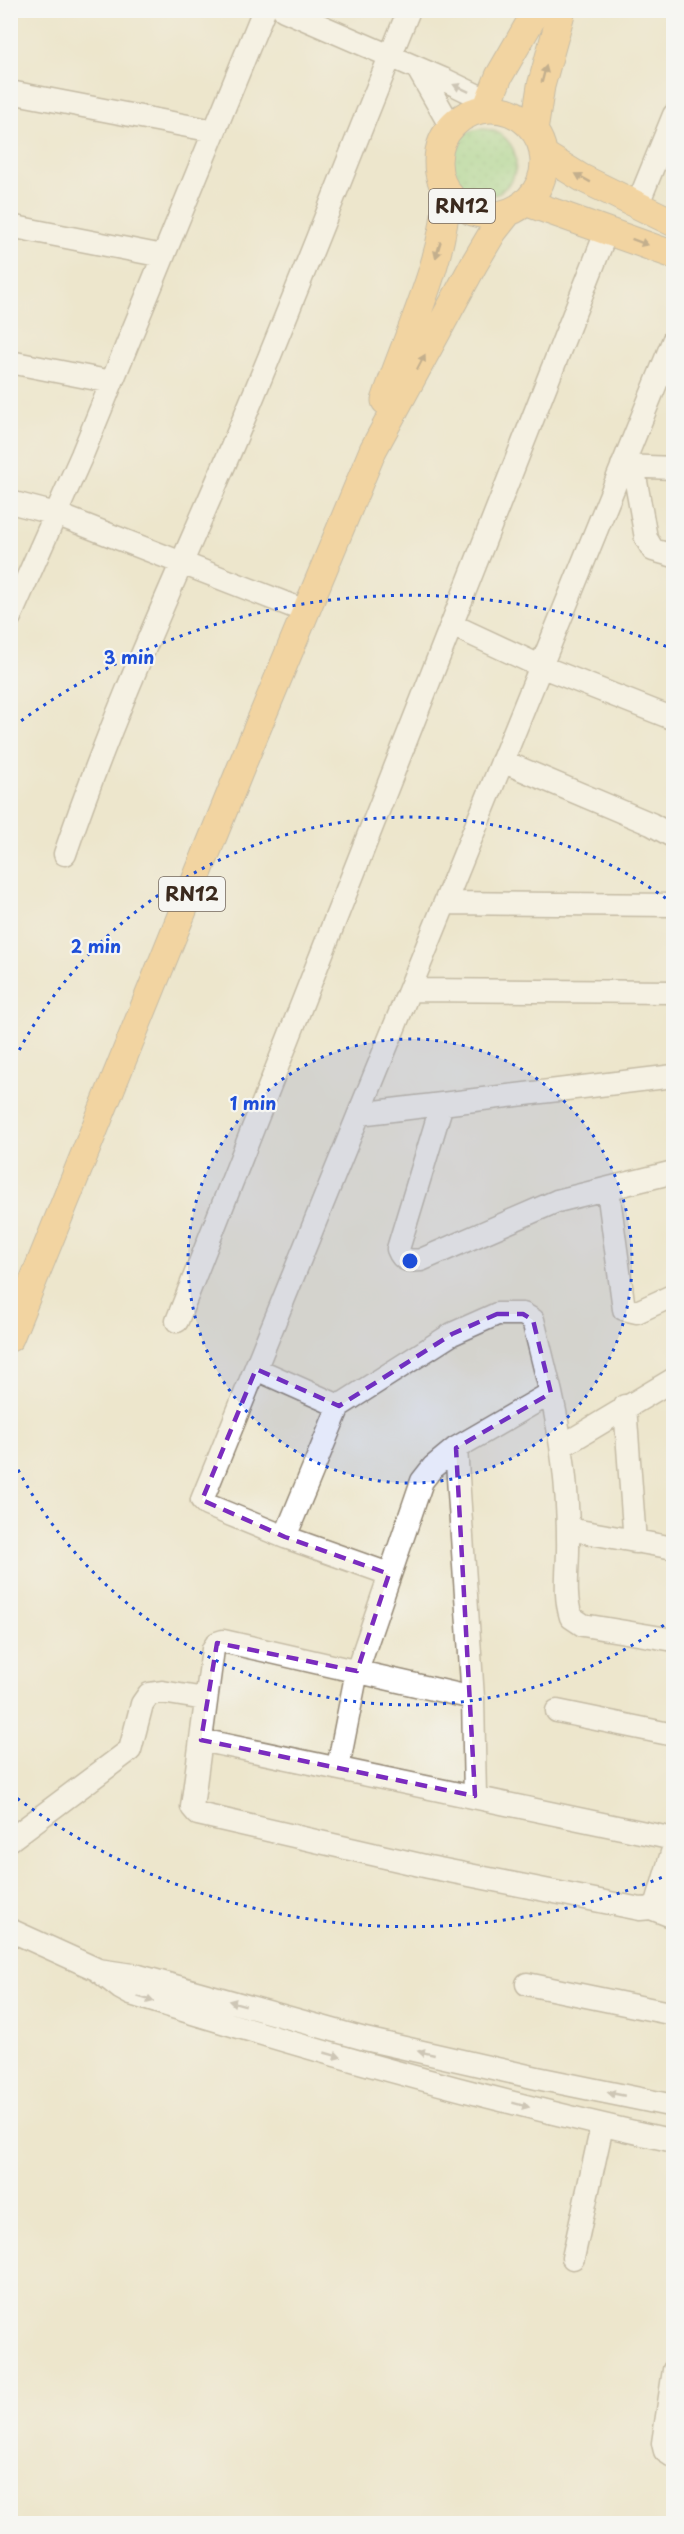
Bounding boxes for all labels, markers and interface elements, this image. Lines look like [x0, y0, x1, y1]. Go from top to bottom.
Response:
one-way arrow [540, 65, 550, 83]
one-way arrow [453, 83, 470, 92]
one-way arrow [575, 173, 592, 183]
road number: RN12 [429, 189, 495, 223]
one-way arrow [631, 238, 649, 248]
one-way arrow [433, 241, 442, 259]
one-way arrow [416, 353, 426, 370]
text: 3 min [104, 643, 154, 670]
road number: RN12 [159, 877, 225, 911]
text: 2 min [71, 932, 121, 959]
text: 1 min [230, 1089, 276, 1116]
centre of rings [400, 1251, 420, 1271]
one-way arrow [137, 1995, 155, 2004]
one-way arrow [228, 1998, 246, 2008]
one-way arrow [416, 2047, 435, 2057]
one-way arrow [324, 2051, 342, 2060]
one-way arrow [607, 2089, 625, 2099]
one-way arrow [512, 2100, 530, 2110]

